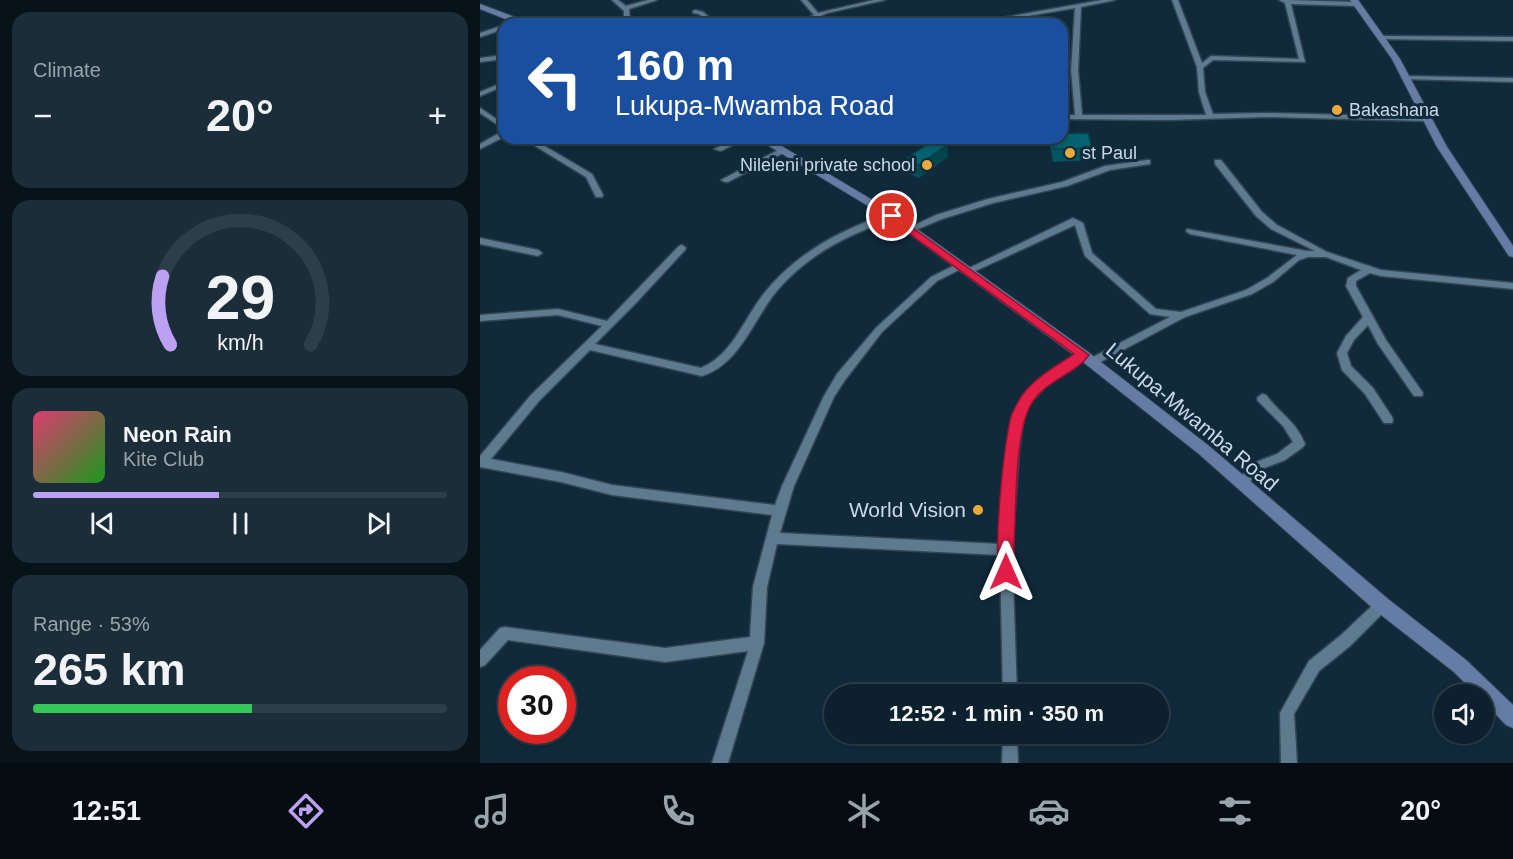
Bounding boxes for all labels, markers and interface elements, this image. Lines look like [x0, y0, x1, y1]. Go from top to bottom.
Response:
icon: left [516, 42, 594, 120]
text: 160 m [615, 42, 734, 89]
text: Climate [33, 59, 101, 81]
text: 20° [206, 90, 274, 141]
text: Lukupa-Mwamba Road [615, 91, 894, 121]
text: − [33, 97, 52, 134]
text: + [428, 97, 447, 134]
place label: Bakashana [1349, 100, 1440, 120]
marker: Bakashana [1330, 103, 1344, 117]
place label: st Paul [1082, 143, 1137, 163]
marker: st Paul [1063, 146, 1077, 160]
place label: Nileleni private school [740, 155, 915, 175]
marker: Nileleni private school [920, 158, 934, 172]
pin [866, 190, 917, 241]
icon: arrive [875, 199, 908, 232]
text: 29 [205, 263, 275, 332]
text: km/h [217, 331, 263, 355]
street label: Lukupa-Mwamba Road [1102, 338, 1283, 495]
text: Neon Rain [123, 422, 232, 447]
text: Kite Club [123, 448, 204, 470]
place label: World Vision [849, 498, 966, 521]
marker: World Vision [971, 503, 985, 517]
icon: previous [86, 507, 119, 540]
icon: pause [224, 507, 257, 540]
icon: next [362, 507, 395, 540]
position arrow [974, 540, 1038, 604]
text: Range · 53% [33, 613, 150, 635]
text: 265 km [33, 644, 186, 695]
speed limit sign: 30 [498, 666, 576, 744]
map controls [1434, 684, 1494, 744]
button: sound [1434, 684, 1494, 744]
text: 12:52 · 1 min · 350 m [889, 701, 1104, 726]
icon: directions [285, 790, 327, 832]
icon: music [471, 790, 513, 832]
icon: phone [657, 790, 699, 832]
icon: climate [843, 790, 885, 832]
icon: car [1028, 790, 1070, 832]
icon: filters [1214, 790, 1256, 832]
text: 12:51 [72, 796, 141, 826]
text: 20° [1400, 796, 1441, 826]

